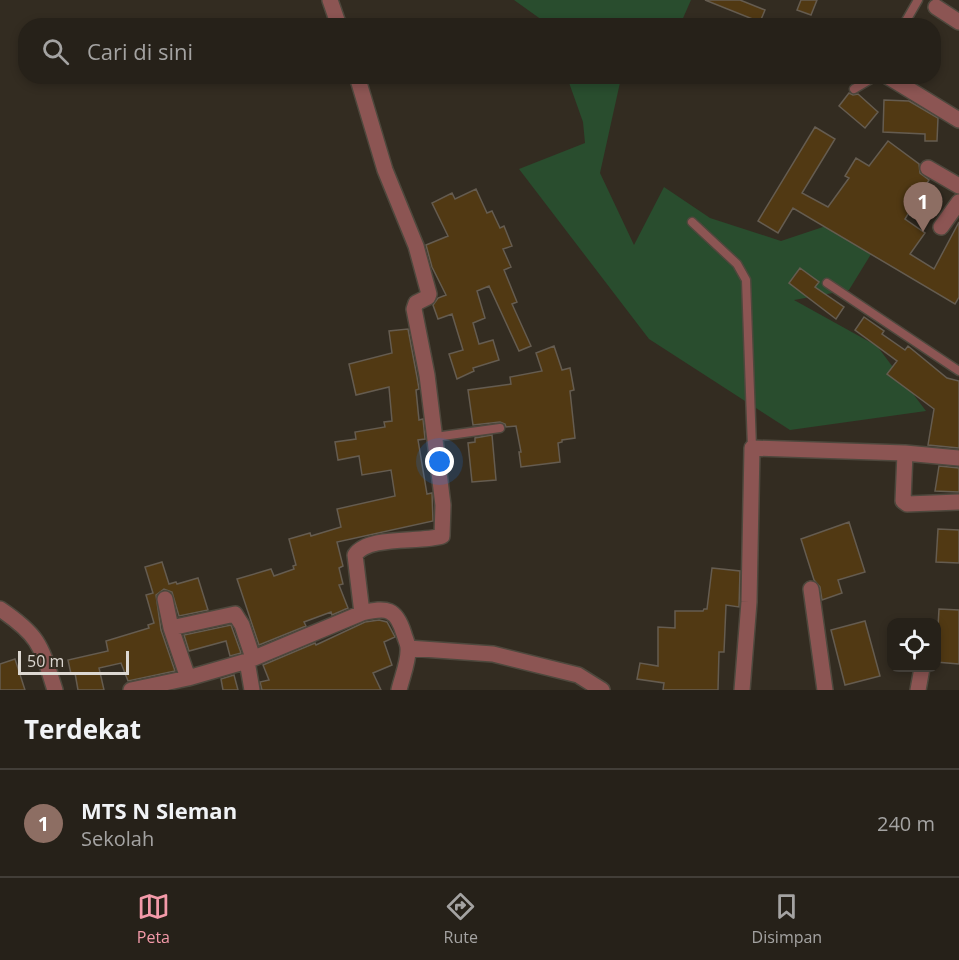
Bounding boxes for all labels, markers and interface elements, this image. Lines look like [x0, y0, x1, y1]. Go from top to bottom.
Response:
search box [18, 18, 941, 84]
icon: search [39, 35, 72, 68]
text: Cari di sini [87, 36, 193, 66]
pin: 1 [904, 182, 942, 232]
your location [425, 447, 454, 476]
map controls [887, 618, 941, 672]
button: locate [887, 618, 941, 672]
scale bar [18, 648, 129, 676]
text: 50 m [27, 650, 64, 672]
text: Terdekat [24, 711, 141, 747]
text: MTS N Sleman [81, 795, 237, 825]
text: 1 [38, 810, 49, 837]
text: 240 m [877, 810, 935, 837]
text: Sekolah [81, 825, 154, 852]
tab: Peta [137, 890, 170, 948]
tab: Rute [444, 890, 478, 948]
tab: Disimpan [752, 890, 822, 948]

